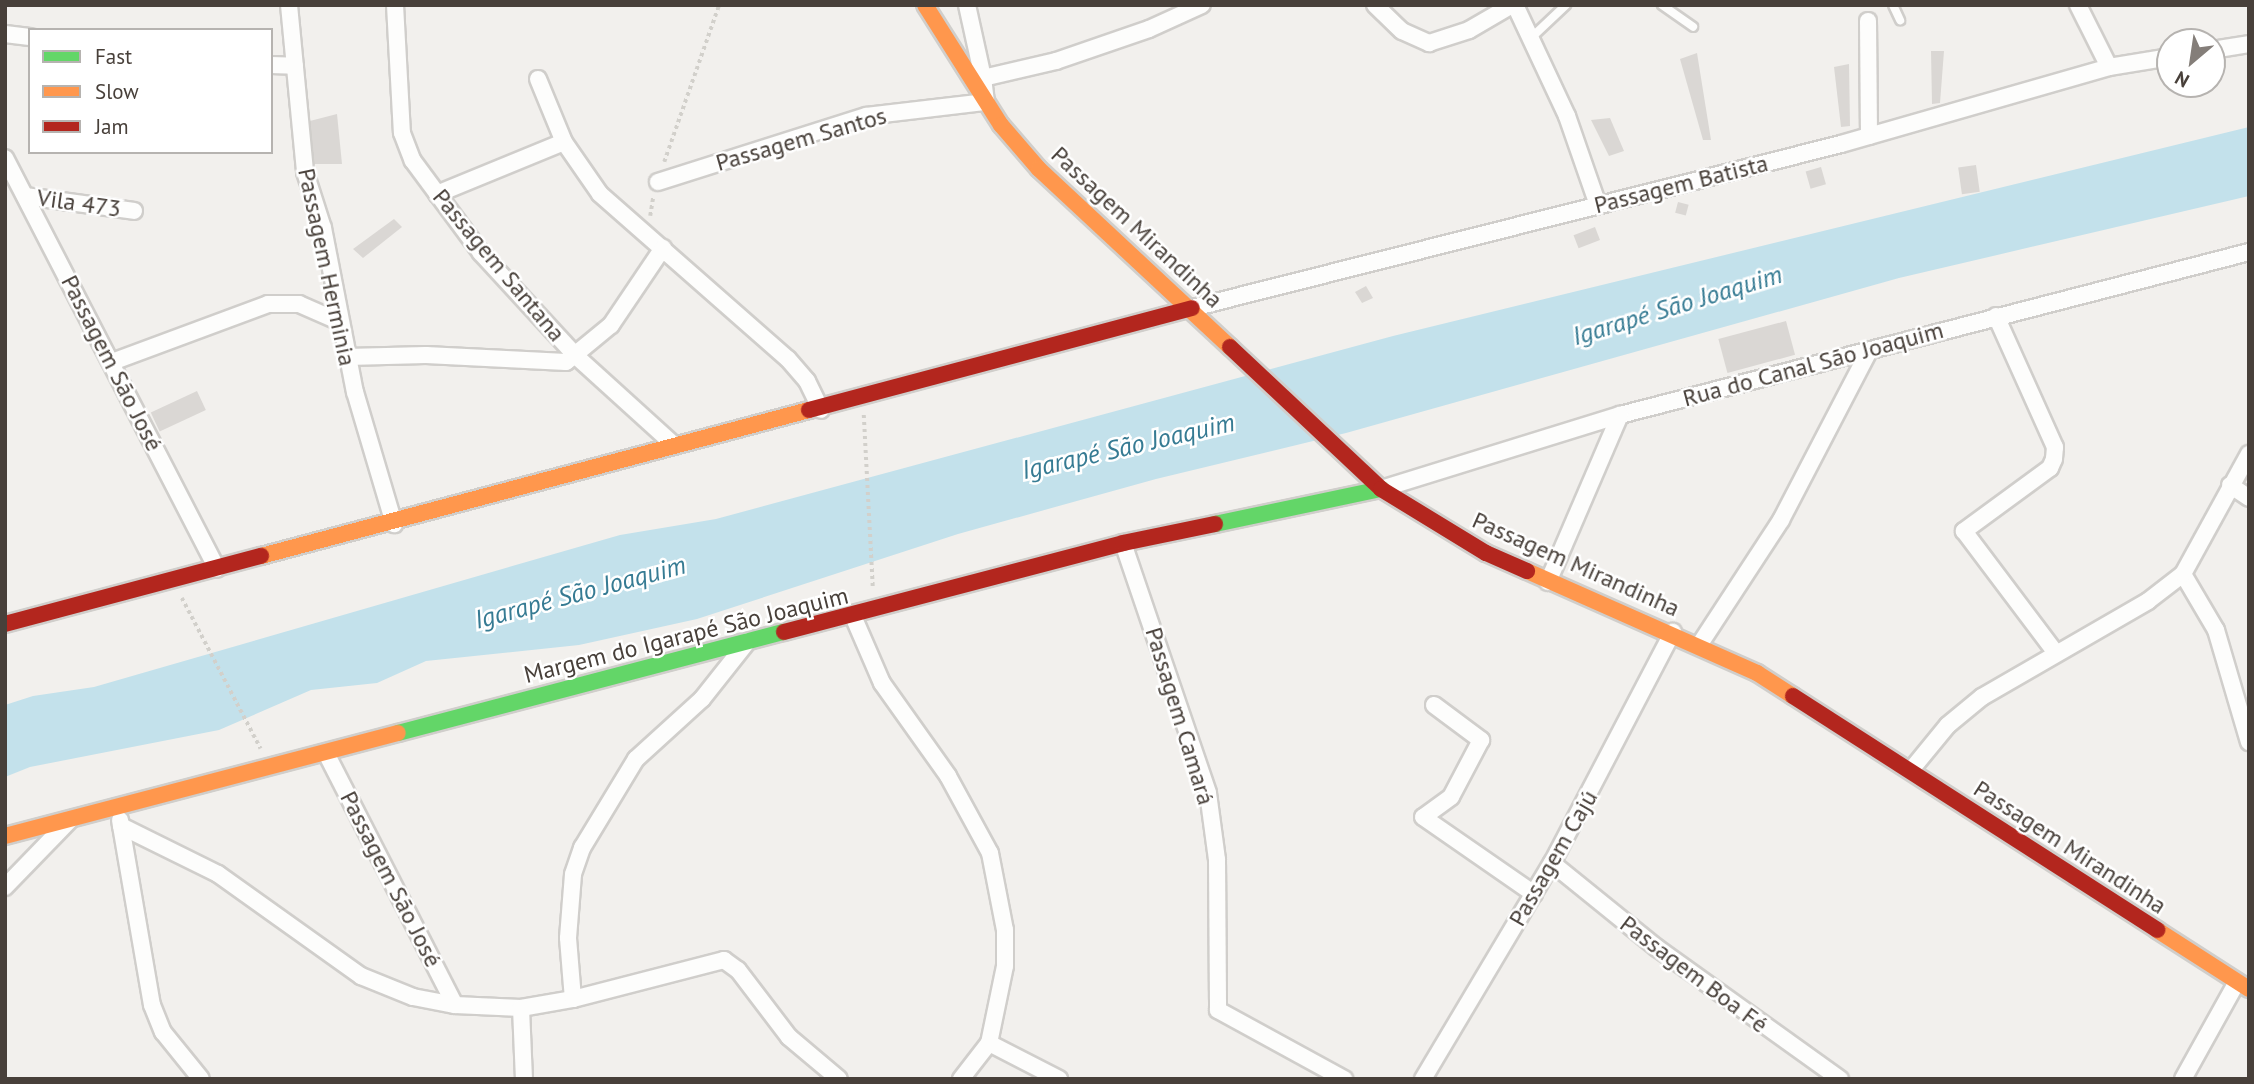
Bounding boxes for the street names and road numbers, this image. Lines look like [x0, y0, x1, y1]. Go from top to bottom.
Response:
street label: Passagem Santos [712, 101, 890, 177]
street label: Passagem Mirandinha [1045, 140, 1229, 314]
street label: Passagem Batista [1591, 148, 1771, 220]
street label: Passagem Herminia [292, 165, 362, 369]
street label: Vila 473 [35, 183, 123, 223]
street label: Passagem Santana [427, 183, 571, 347]
street label: Passagem São José [55, 270, 169, 456]
street label: Rua do Canal São Joaquim [1680, 315, 1946, 413]
street label: Passagem Mirandinha [1468, 505, 1684, 623]
street label: Margem do Igarapé São Joaquim [521, 581, 851, 689]
street label: Passagem Camará [1139, 624, 1221, 808]
street label: Passagem Mirandinha [1968, 774, 2172, 920]
street label: Passagem Cajú [1503, 785, 1603, 931]
street label: Passagem São José [334, 786, 448, 972]
street label: Passagem Boa Fé [1615, 909, 1773, 1039]

